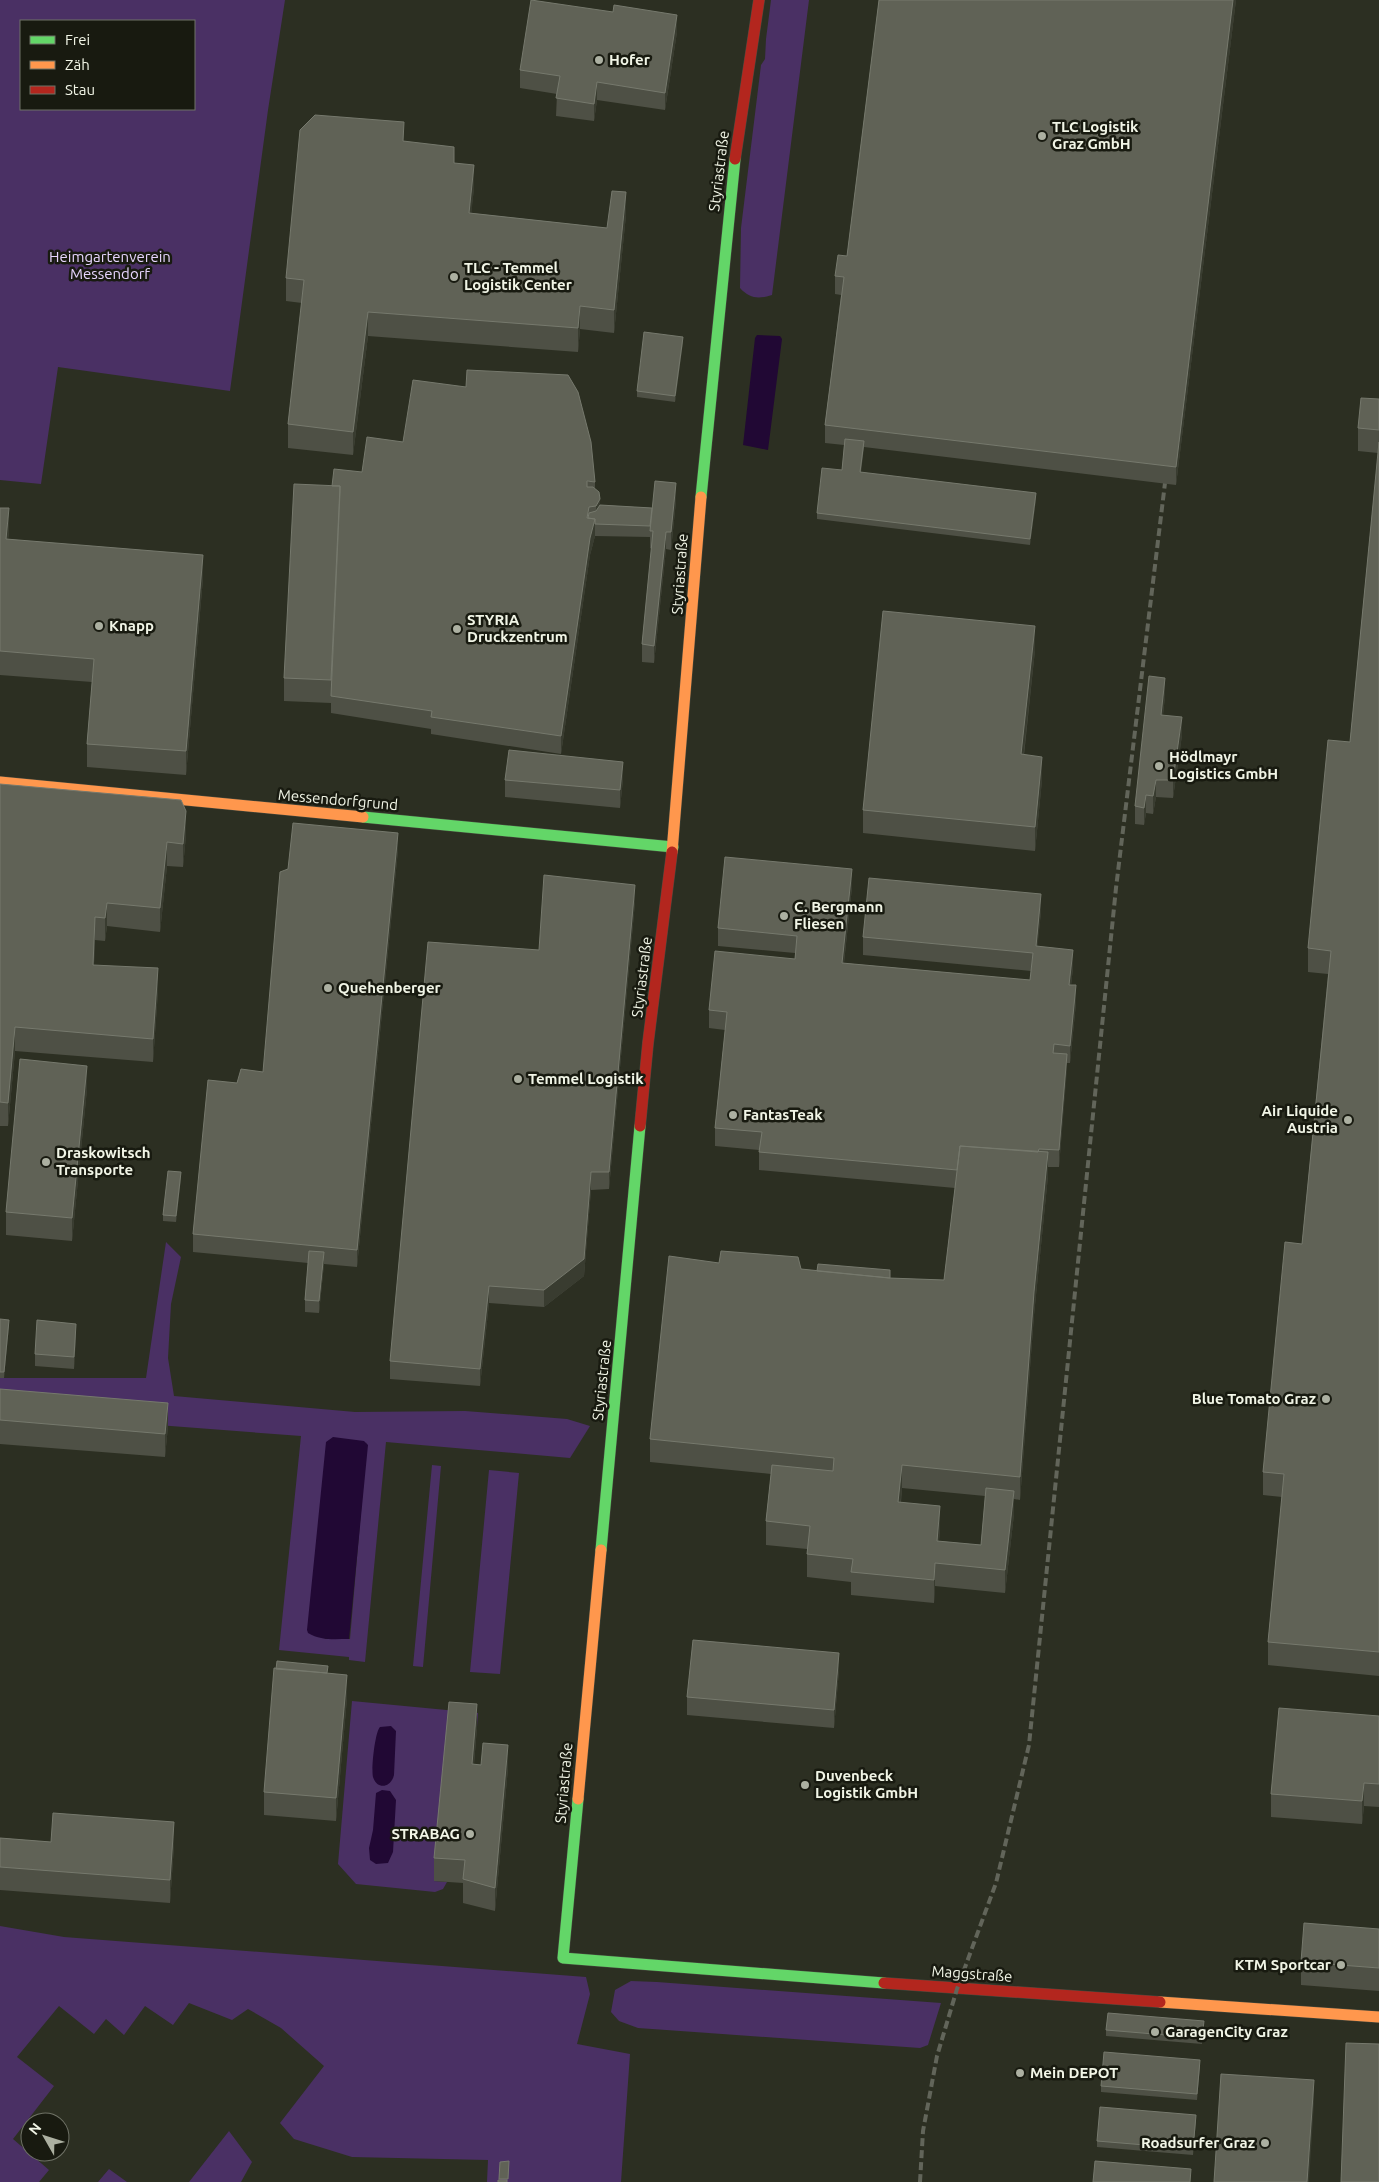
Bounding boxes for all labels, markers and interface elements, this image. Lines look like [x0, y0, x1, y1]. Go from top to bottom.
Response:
legend [20, 20, 195, 110]
text: Frei [65, 31, 90, 48]
place label: Hofer [609, 51, 651, 68]
marker: Hofer [593, 54, 605, 66]
text: Zäh [65, 56, 90, 73]
text: Stau [65, 81, 95, 98]
place label: TLC Logistik Graz GmbH [1052, 118, 1139, 152]
street label: Styriastraße [705, 130, 732, 212]
marker: TLC Logistik Graz GmbH [1036, 130, 1048, 142]
park label: Heimgartenverein Messendorf [49, 248, 171, 282]
place label: TLC - Temmel Logistik Center [464, 259, 573, 293]
marker: TLC - Temmel Logistik Center [448, 271, 460, 283]
street label: Styriastraße [668, 533, 691, 615]
place label: STYRIA Druckzentrum [467, 611, 568, 645]
place label: Knapp [109, 617, 154, 634]
marker: Knapp [93, 620, 105, 632]
marker: STYRIA Druckzentrum [451, 623, 463, 635]
place label: Hödlmayr Logistics GmbH [1169, 748, 1278, 782]
marker: Hödlmayr Logistics GmbH [1153, 760, 1165, 772]
street label: Messendorfgrund [277, 786, 399, 813]
place label: C. Bergmann Fliesen [794, 898, 883, 932]
marker: C. Bergmann Fliesen [778, 910, 790, 922]
street label: Styriastraße [628, 936, 655, 1018]
place label: Quehenberger [338, 979, 442, 996]
marker: Quehenberger [322, 982, 334, 994]
place label: Temmel Logistik [528, 1070, 644, 1087]
marker: Temmel Logistik [512, 1073, 524, 1085]
place label: Air Liquide Austria [1262, 1102, 1338, 1136]
place label: FantasTeak [743, 1106, 823, 1123]
marker: FantasTeak [727, 1109, 739, 1121]
marker: Air Liquide Austria [1342, 1114, 1354, 1126]
place label: Draskowitsch Transporte [56, 1144, 151, 1178]
marker: Draskowitsch Transporte [40, 1156, 52, 1168]
street label: Styriastraße [589, 1339, 614, 1421]
place label: Blue Tomato Graz [1192, 1390, 1316, 1407]
marker: Blue Tomato Graz [1320, 1393, 1332, 1405]
street label: Styriastraße [551, 1742, 576, 1824]
place label: Duvenbeck Logistik GmbH [815, 1767, 918, 1801]
marker: Duvenbeck Logistik GmbH [799, 1779, 811, 1791]
place label: STRABAG [391, 1825, 460, 1842]
marker: STRABAG [464, 1828, 476, 1840]
place label: KTM Sportcar [1234, 1956, 1332, 1973]
marker: KTM Sportcar [1335, 1959, 1347, 1971]
street label: Maggstraße [931, 1962, 1013, 1985]
place label: GaragenCity Graz [1165, 2023, 1288, 2040]
marker: GaragenCity Graz [1149, 2026, 1161, 2038]
place label: Mein DEPOT [1030, 2064, 1118, 2081]
marker: Mein DEPOT [1014, 2067, 1026, 2079]
north arrow [20, 2112, 70, 2162]
text: N [25, 2120, 44, 2138]
place label: Roadsurfer Graz [1141, 2134, 1255, 2151]
marker: Roadsurfer Graz [1259, 2137, 1271, 2149]

